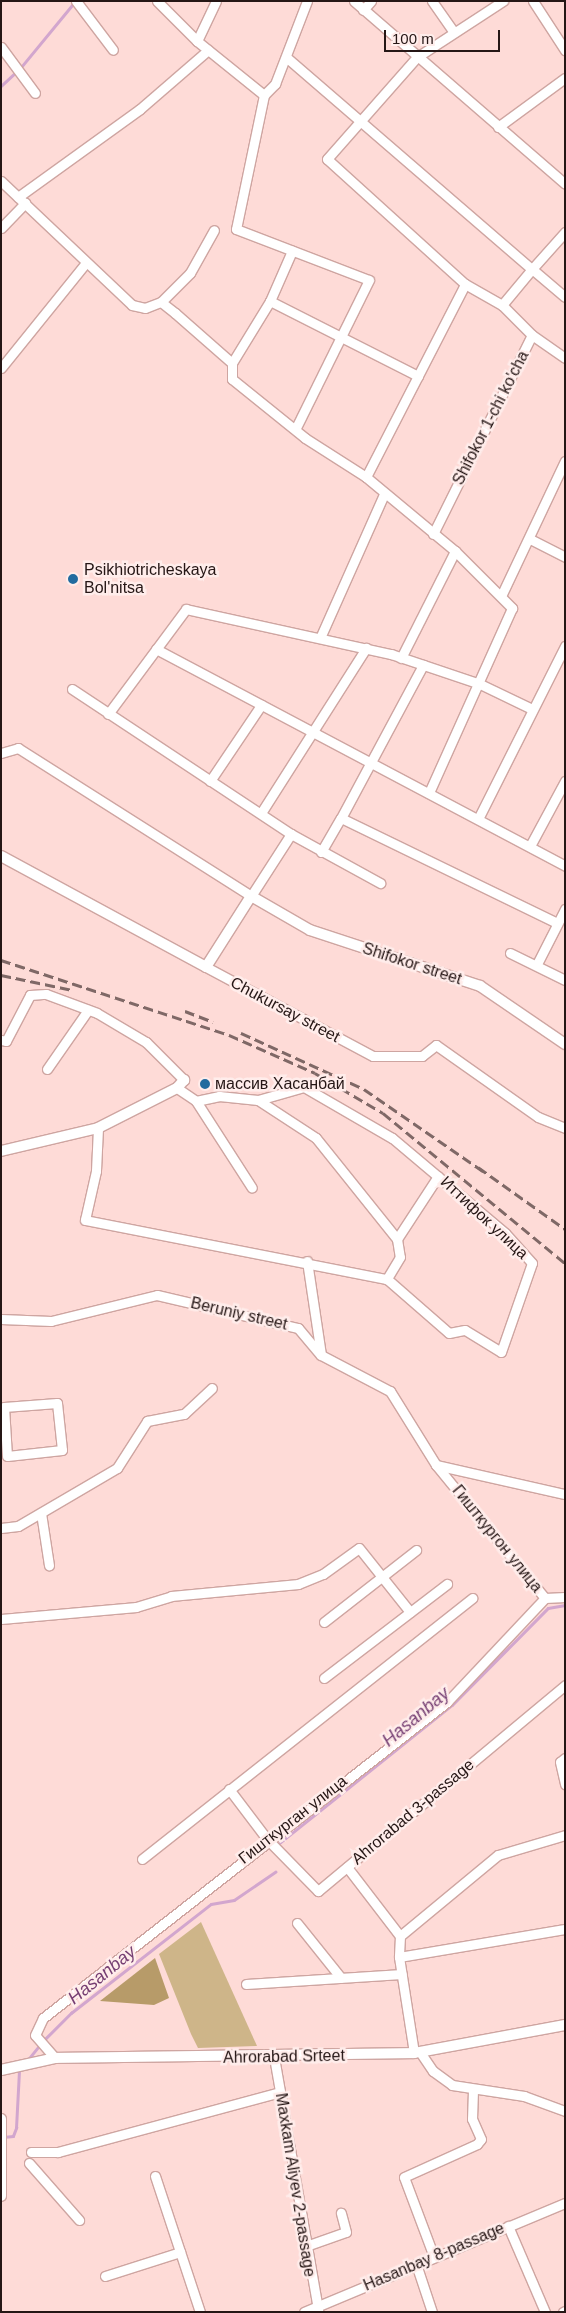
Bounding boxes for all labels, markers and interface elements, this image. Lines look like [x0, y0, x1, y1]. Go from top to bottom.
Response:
scale bar [386, 20, 502, 52]
text: 100 m [392, 30, 434, 47]
street label: Shifokor 1-chi ko'cha [449, 348, 533, 488]
place label: Psikhiotricheskaya Bol'nitsa [84, 560, 216, 598]
marker: Psikhiotricheskaya Bol'nitsa [66, 572, 80, 586]
street label: Shifokor street [360, 939, 464, 989]
street label: Chukursay street [227, 973, 343, 1047]
place label: массив Хасанбай [215, 1074, 345, 1094]
marker: массив Хасанбай [199, 1078, 211, 1090]
street label: Иттифок улица [436, 1173, 532, 1263]
street label: Beruniy street [189, 1294, 289, 1334]
street label: Гишткургон улица [448, 1482, 546, 1596]
water label: Hasanbay [378, 1683, 454, 1751]
street label: Ahrorabad 3-passage [348, 1755, 478, 1869]
street label: Гишткурган улица [235, 1772, 351, 1868]
water label: Hasanbay [64, 1941, 140, 2009]
street label: Ahrorabad Srteet [223, 2046, 345, 2068]
street label: Maxkam Aliyev 2-passage [271, 2091, 319, 2279]
street label: Hasanbay 8-passage [361, 2219, 507, 2295]

